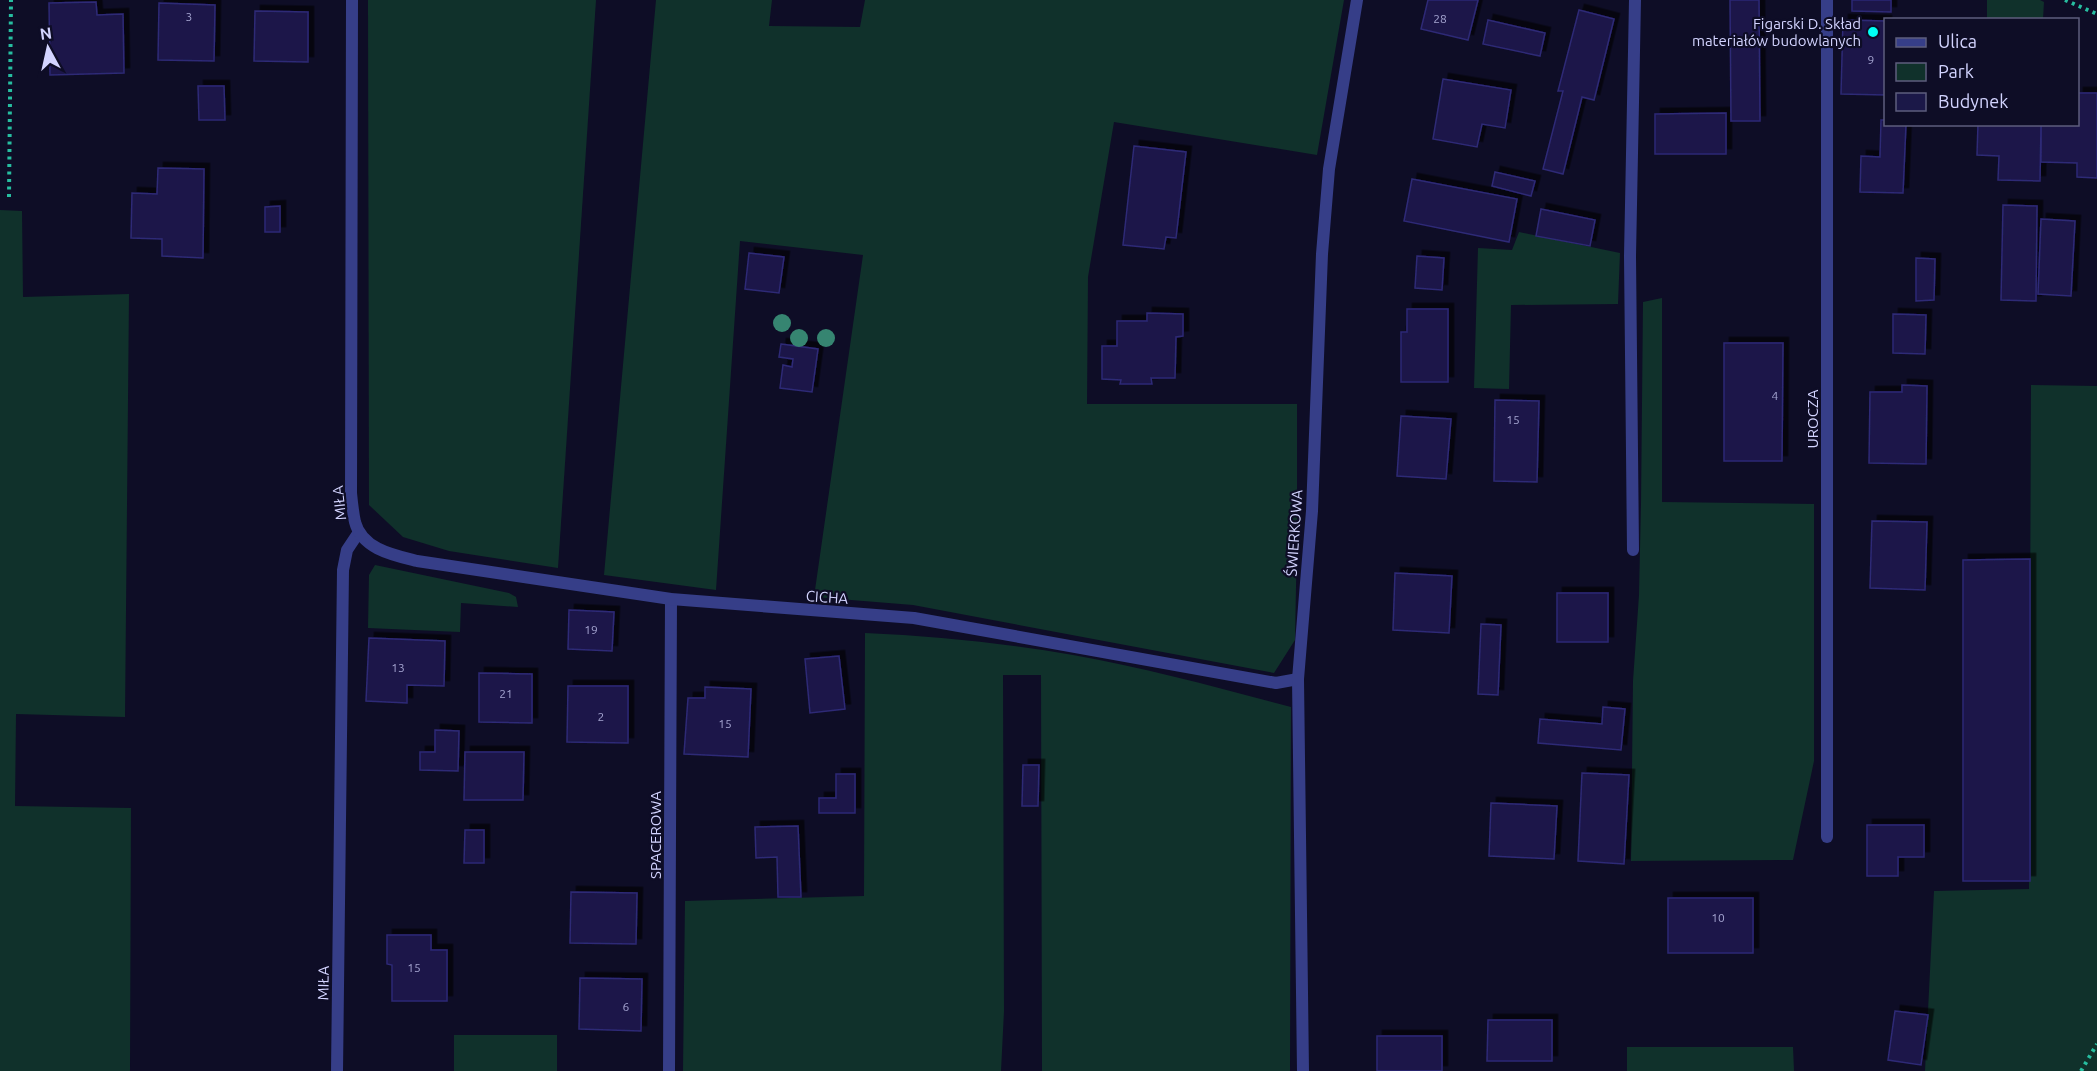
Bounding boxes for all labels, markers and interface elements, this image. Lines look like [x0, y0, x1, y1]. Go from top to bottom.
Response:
house number: 3 [186, 10, 192, 23]
house number: 28 [1433, 12, 1447, 25]
place label: Figarski D. Skład materiałów budowlanych [1692, 15, 1861, 49]
north arrow [18, 18, 78, 78]
legend [1884, 18, 2079, 126]
text: N [39, 23, 53, 43]
marker: Figarski D. Skład materiałów budowlanych [1866, 25, 1880, 39]
text: Ulica [1938, 31, 1977, 51]
house number: 9 [1868, 53, 1874, 66]
text: Park [1938, 61, 1974, 81]
text: Budynek [1938, 91, 2008, 111]
house number: 4 [1772, 389, 1779, 402]
street label: UROCZA [1804, 389, 1821, 449]
house number: 15 [1506, 413, 1520, 426]
street label: MIŁA [329, 484, 349, 521]
street label: ŚWIERKOWA [1282, 489, 1306, 577]
street label: CICHA [805, 587, 849, 607]
house number: 19 [584, 623, 598, 636]
house number: 13 [391, 661, 405, 674]
house number: 21 [499, 687, 513, 700]
house number: 2 [598, 710, 604, 723]
house number: 15 [718, 717, 732, 730]
street label: SPACEROWA [647, 791, 664, 879]
house number: 10 [1711, 911, 1725, 924]
house number: 15 [407, 961, 421, 974]
street label: MIŁA [314, 965, 332, 1001]
house number: 6 [623, 1000, 630, 1013]

